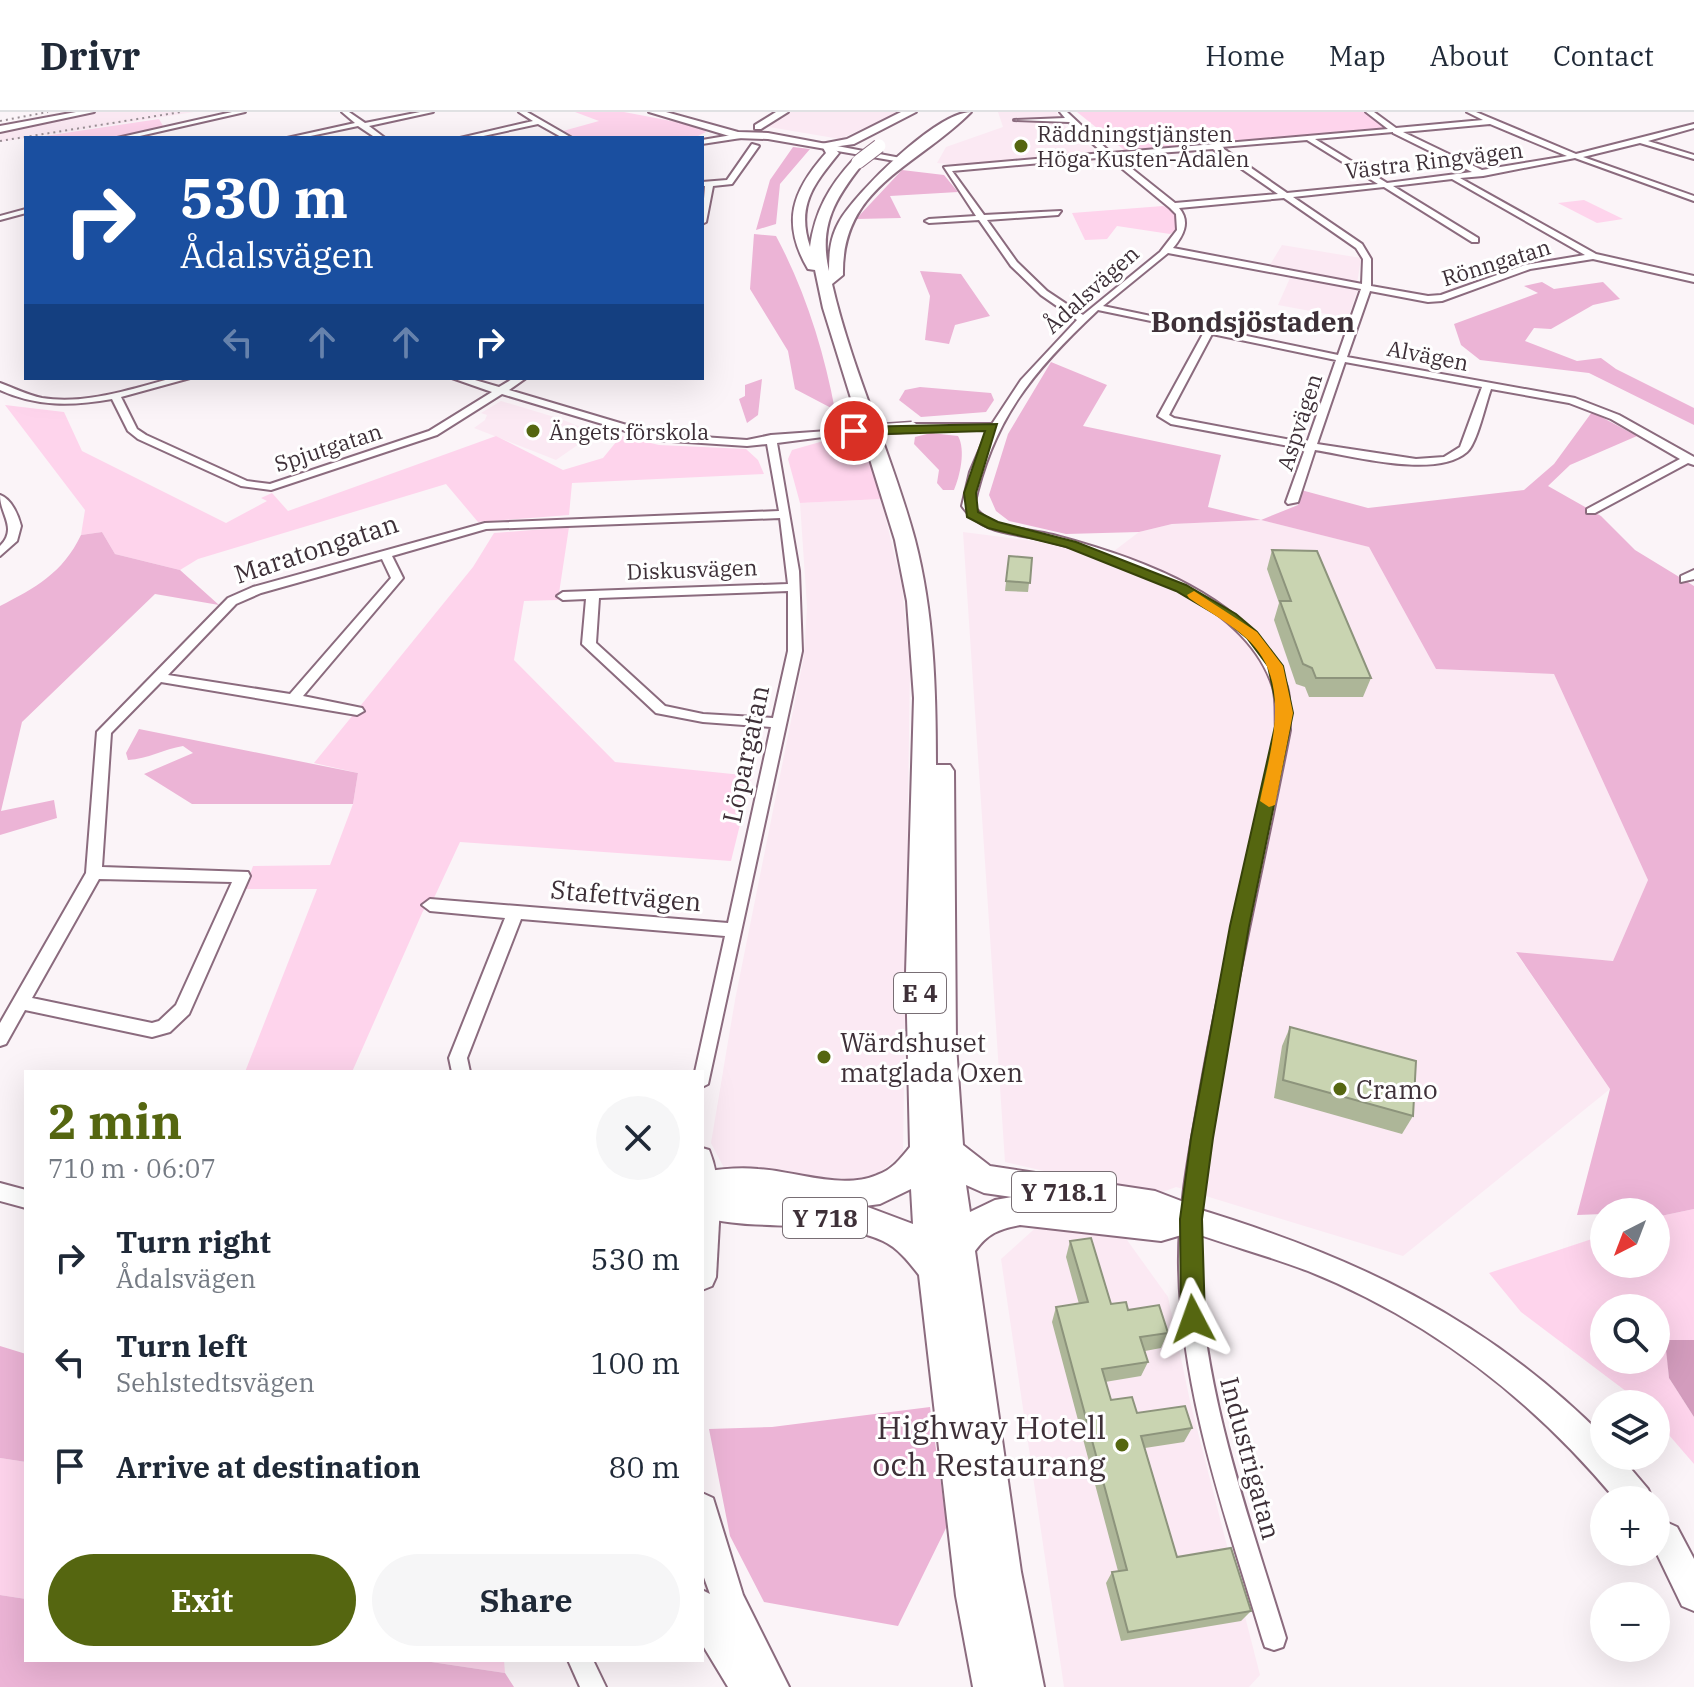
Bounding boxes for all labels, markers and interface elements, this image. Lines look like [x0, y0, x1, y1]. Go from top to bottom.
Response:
text: Drivr [40, 31, 140, 80]
text: Home [1205, 37, 1285, 74]
text: Map [1329, 37, 1386, 74]
text: About [1430, 37, 1509, 74]
text: Contact [1553, 37, 1654, 74]
place label: Räddningstjänsten Höga Kusten-Ådalen [1037, 119, 1249, 173]
street label: Västra Ringvägen [1343, 135, 1525, 185]
marker: Räddningstjänsten Höga Kusten-Ådalen [1012, 137, 1030, 155]
text: 530 m [180, 161, 348, 233]
icon: right [48, 168, 152, 272]
text: Ådalsvägen [180, 231, 374, 278]
street label: Rönngatan [1438, 232, 1554, 292]
street label: Ådalsvägen [1037, 239, 1145, 339]
district label: Bondsjöstaden [1151, 303, 1355, 340]
icon: left [216, 320, 260, 364]
icon: ahead [300, 320, 344, 364]
icon: ahead [384, 320, 428, 364]
icon: right [468, 320, 512, 364]
street label: Alvägen [1385, 333, 1471, 377]
street label: Aspvägen [1270, 370, 1328, 474]
pin [820, 397, 888, 465]
icon: arrive [832, 409, 876, 453]
street label: Spjutgatan [270, 416, 386, 478]
place label: Ängets förskola [549, 417, 709, 446]
marker: Ängets förskola [524, 422, 542, 440]
street label: Maratongatan [230, 505, 402, 591]
street label: Diskusvägen [626, 552, 758, 586]
street label: Löpargatan [714, 682, 776, 826]
street label: Stafettvägen [549, 871, 703, 919]
road number: E 4 [894, 973, 946, 1013]
place label: Wärdshuset matglada Oxen [840, 1025, 1023, 1089]
marker: Wärdshuset matglada Oxen [815, 1048, 833, 1066]
place label: Cramo [1356, 1072, 1438, 1106]
marker: Cramo [1331, 1080, 1349, 1098]
text: 2 min [48, 1090, 182, 1152]
button: close [596, 1096, 680, 1180]
text: 710 m · 06:07 [48, 1151, 216, 1185]
road number: Y 718.1 [1012, 1172, 1116, 1212]
road number: Y 718 [783, 1198, 867, 1238]
north arrow [1590, 1198, 1670, 1278]
map controls [1590, 1198, 1670, 1662]
text: Turn right [116, 1222, 271, 1261]
icon: right [48, 1236, 92, 1280]
text: 530 m [590, 1239, 680, 1278]
text: Ådalsvägen [116, 1261, 256, 1295]
position arrow [1151, 1277, 1235, 1361]
button: search [1590, 1294, 1670, 1374]
text: Turn left [116, 1326, 248, 1365]
icon: left [48, 1340, 92, 1384]
text: 100 m [590, 1343, 680, 1382]
text: Sehlstedtsvägen [116, 1365, 315, 1399]
street label: Industrigatan [1213, 1373, 1289, 1543]
button: layers [1590, 1390, 1670, 1470]
place label: Highway Hotell och Restaurang [872, 1406, 1106, 1485]
marker: Highway Hotell och Restaurang [1113, 1436, 1131, 1454]
icon: arrive [48, 1444, 92, 1488]
text: Arrive at destination [116, 1447, 421, 1486]
text: 80 m [608, 1447, 680, 1486]
button: + [1590, 1486, 1670, 1566]
button: Exit [48, 1554, 356, 1646]
button: Share [372, 1554, 680, 1646]
button: − [1590, 1582, 1670, 1662]

